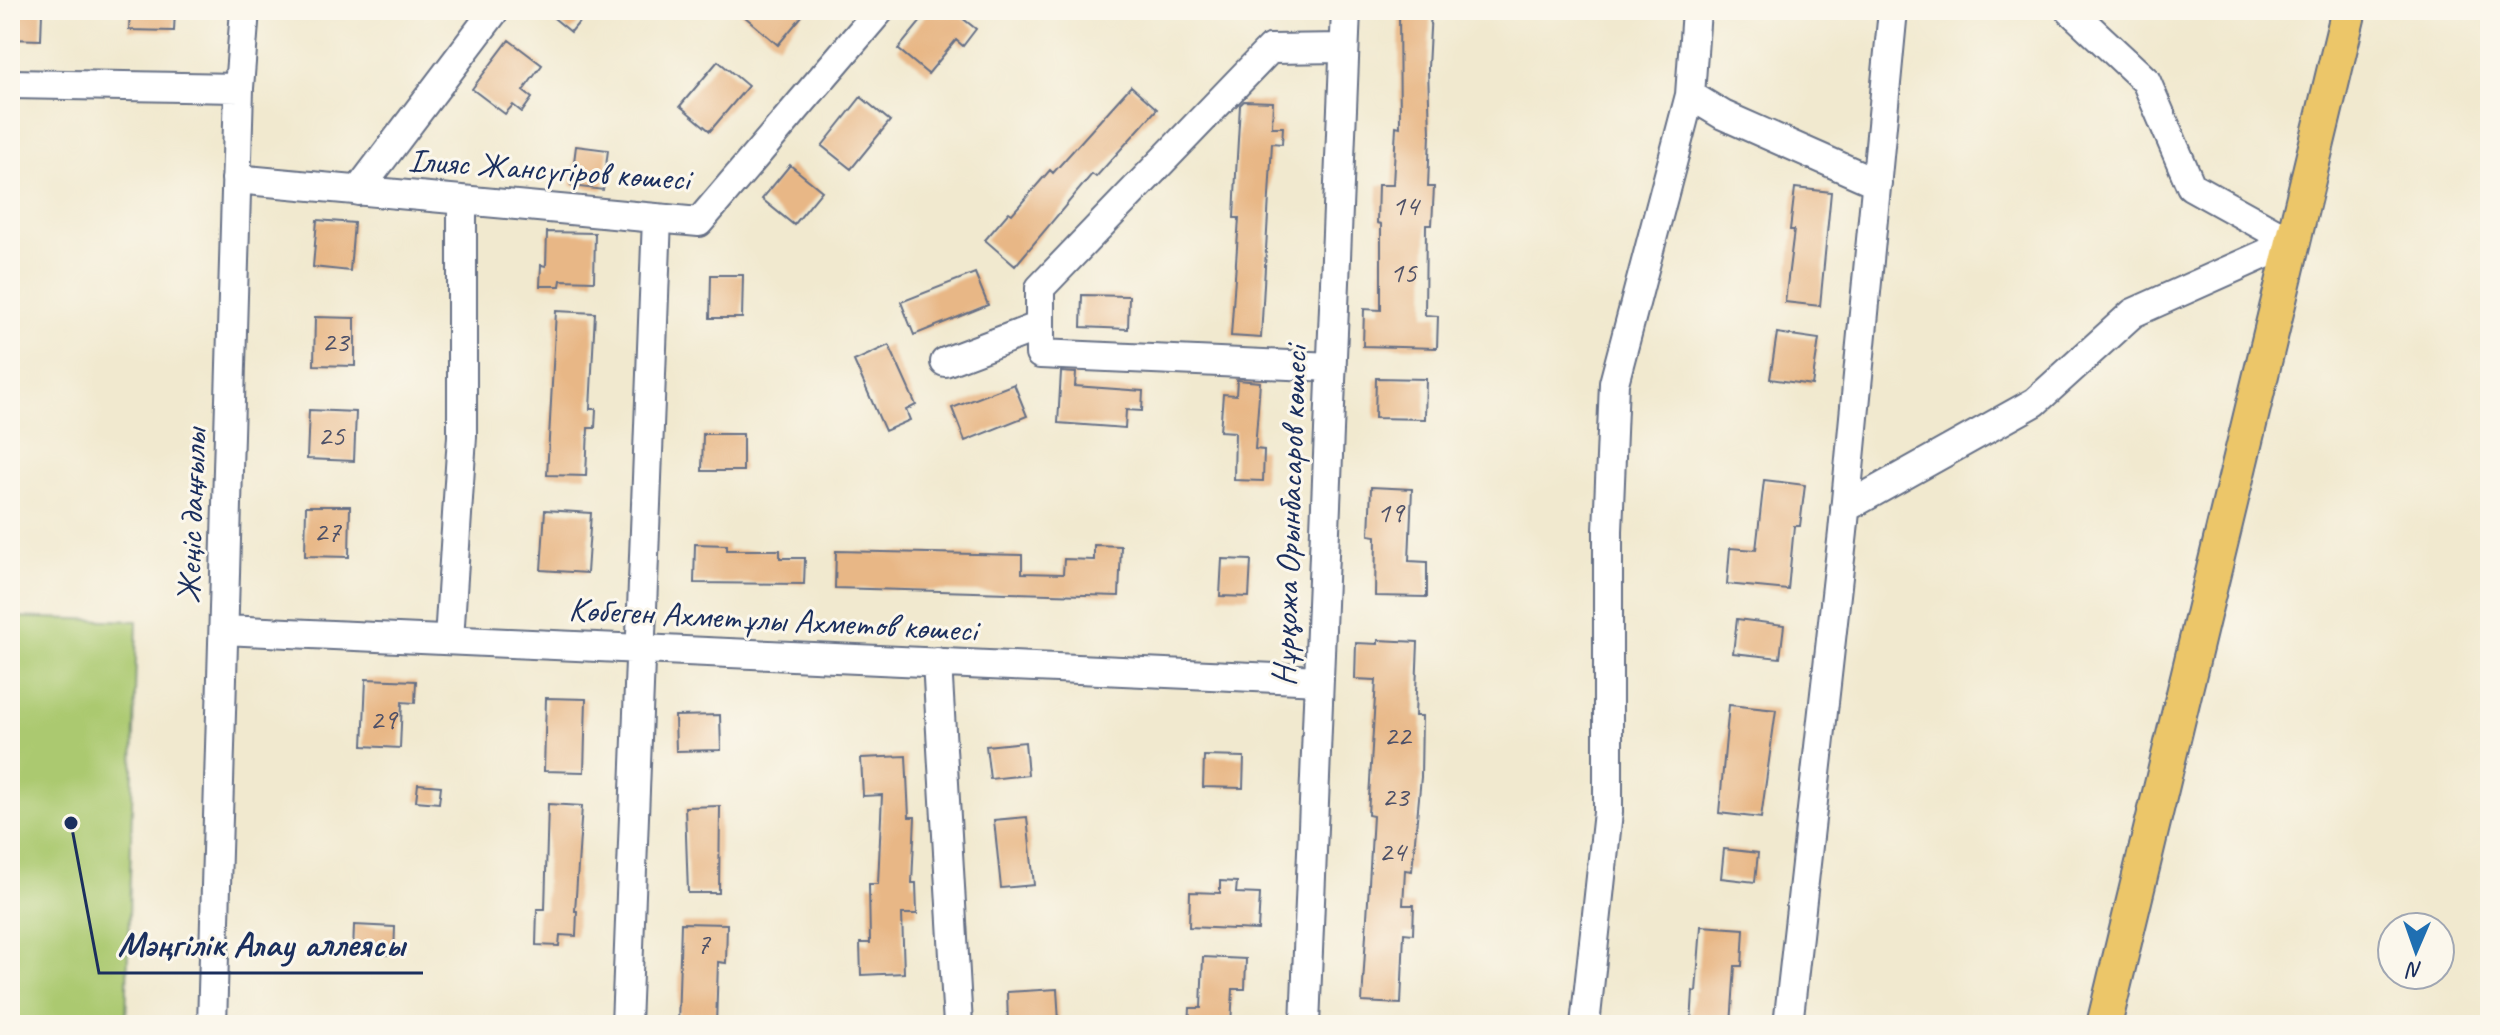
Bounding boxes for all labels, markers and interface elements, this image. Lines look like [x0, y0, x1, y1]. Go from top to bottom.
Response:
street label: Ілияс Жансүгіров көшесі [407, 138, 695, 201]
house number: 14 [1392, 186, 1421, 224]
house number: 15 [1390, 253, 1418, 291]
house number: 23 [322, 322, 351, 360]
street label: Нұрқожа Орынбасаров көшесі [1262, 341, 1317, 687]
house number: 25 [318, 416, 346, 454]
street label: Жеңіс даңғылы [166, 425, 216, 604]
house number: 19 [1377, 493, 1406, 531]
house number: 27 [314, 512, 342, 550]
street label: Көбеген Ахметұлы Ахметов көшесі [568, 587, 982, 651]
house number: 29 [370, 700, 399, 738]
house number: 22 [1384, 716, 1413, 754]
house number: 23 [1382, 777, 1411, 815]
house number: 24 [1379, 832, 1408, 870]
north arrow [2376, 911, 2456, 991]
callout: Мәңгілік Алау аллеясы [99, 913, 423, 973]
text: Мәңгілік Алау аллеясы [117, 921, 408, 967]
house number: 7 [696, 924, 711, 962]
text: N [2405, 956, 2423, 984]

